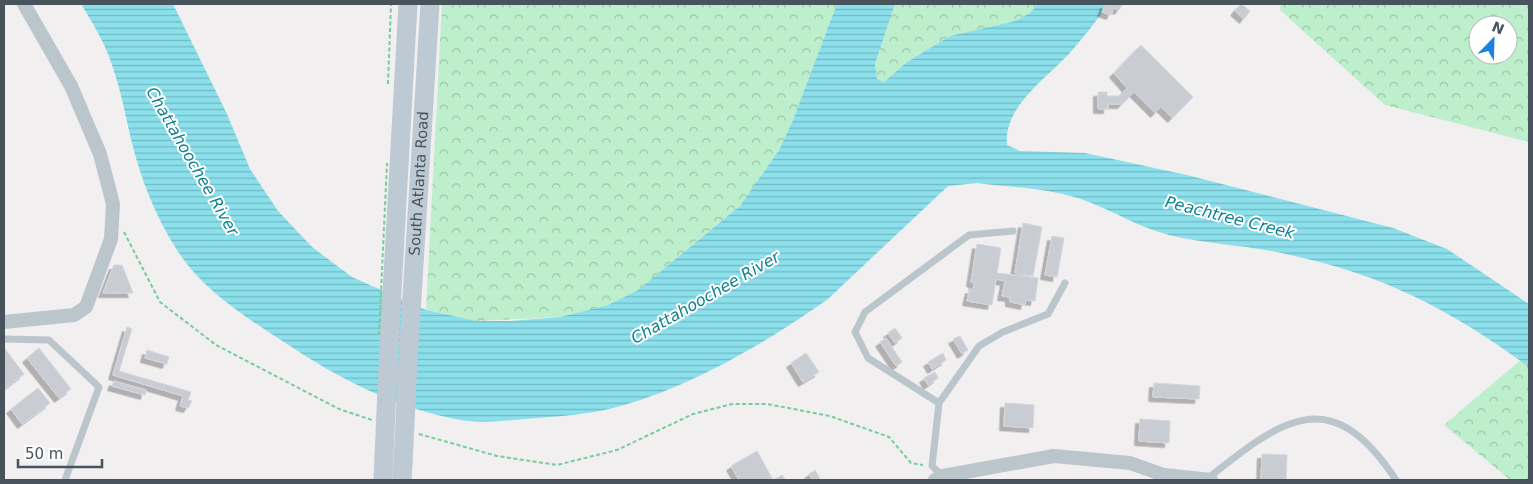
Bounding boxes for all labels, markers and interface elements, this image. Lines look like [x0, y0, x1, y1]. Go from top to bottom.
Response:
north arrow [1468, 15, 1518, 65]
text: N [1490, 18, 1507, 38]
water label: Chattahoochee River [142, 84, 244, 240]
street label: South Atlanta Road [406, 111, 432, 256]
water label: Peachtree Creek [1163, 192, 1297, 243]
water label: Chattahoochee River [628, 246, 784, 348]
scale bar [18, 436, 101, 468]
text: 50 m [25, 445, 63, 463]

